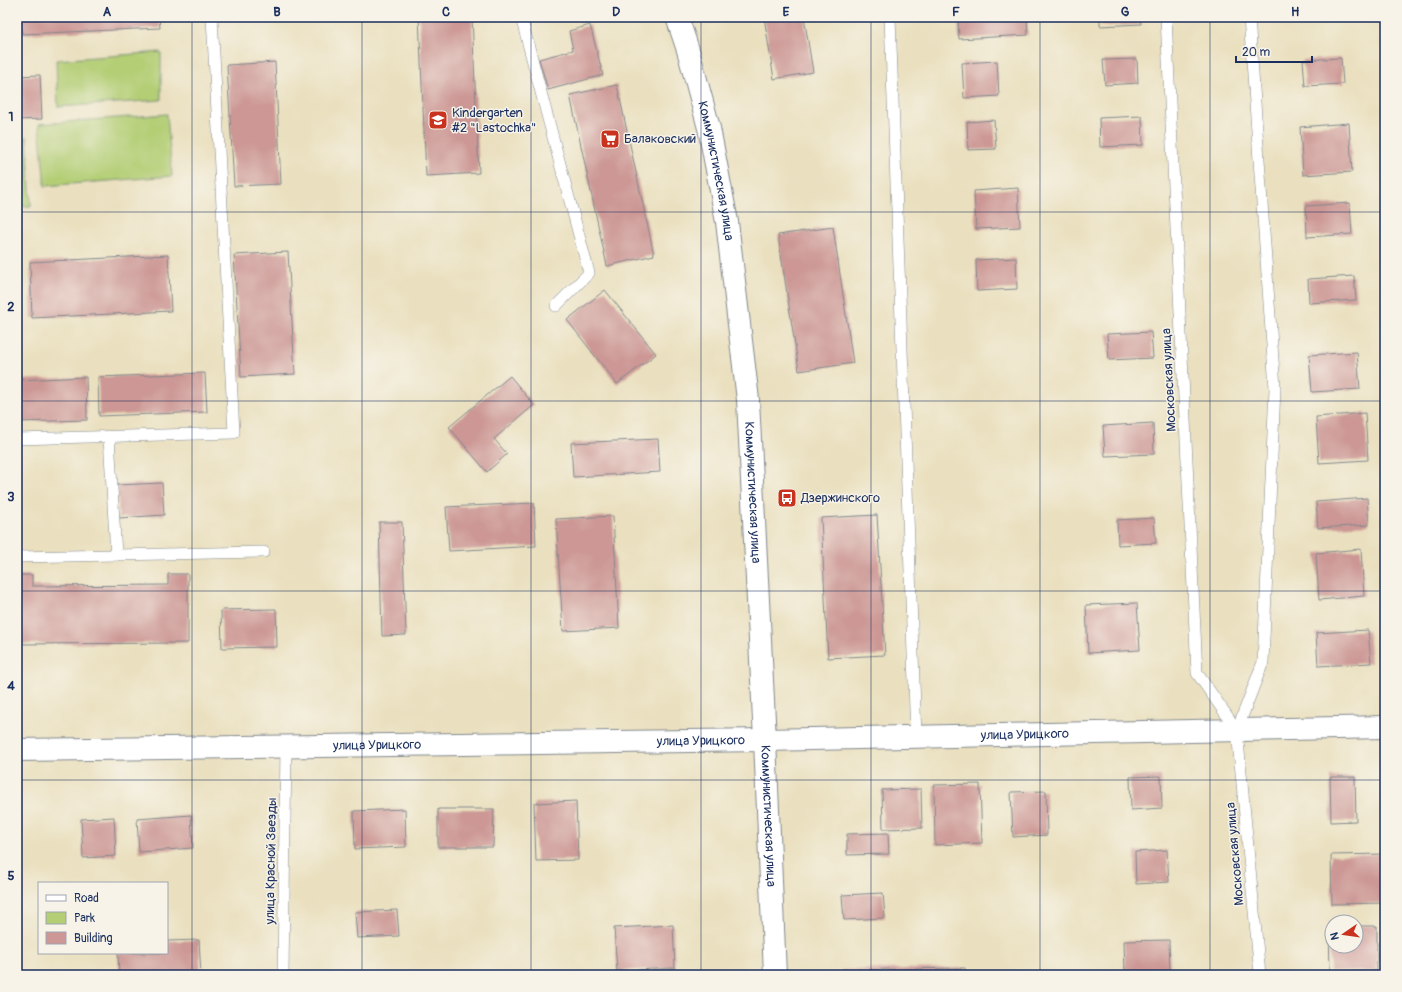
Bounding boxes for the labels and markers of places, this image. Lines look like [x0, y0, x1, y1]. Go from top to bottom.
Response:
place label: Kindergarten #2 "Lastochka" [451, 105, 536, 136]
school or university icon: Kindergarten #2 "Lastochka" [427, 109, 449, 131]
supermarket icon: Балаковский [599, 128, 621, 150]
place label: Балаковский [624, 131, 696, 147]
bus stop icon: Дзержинского [776, 487, 798, 509]
place label: Дзержинского [800, 490, 880, 506]

